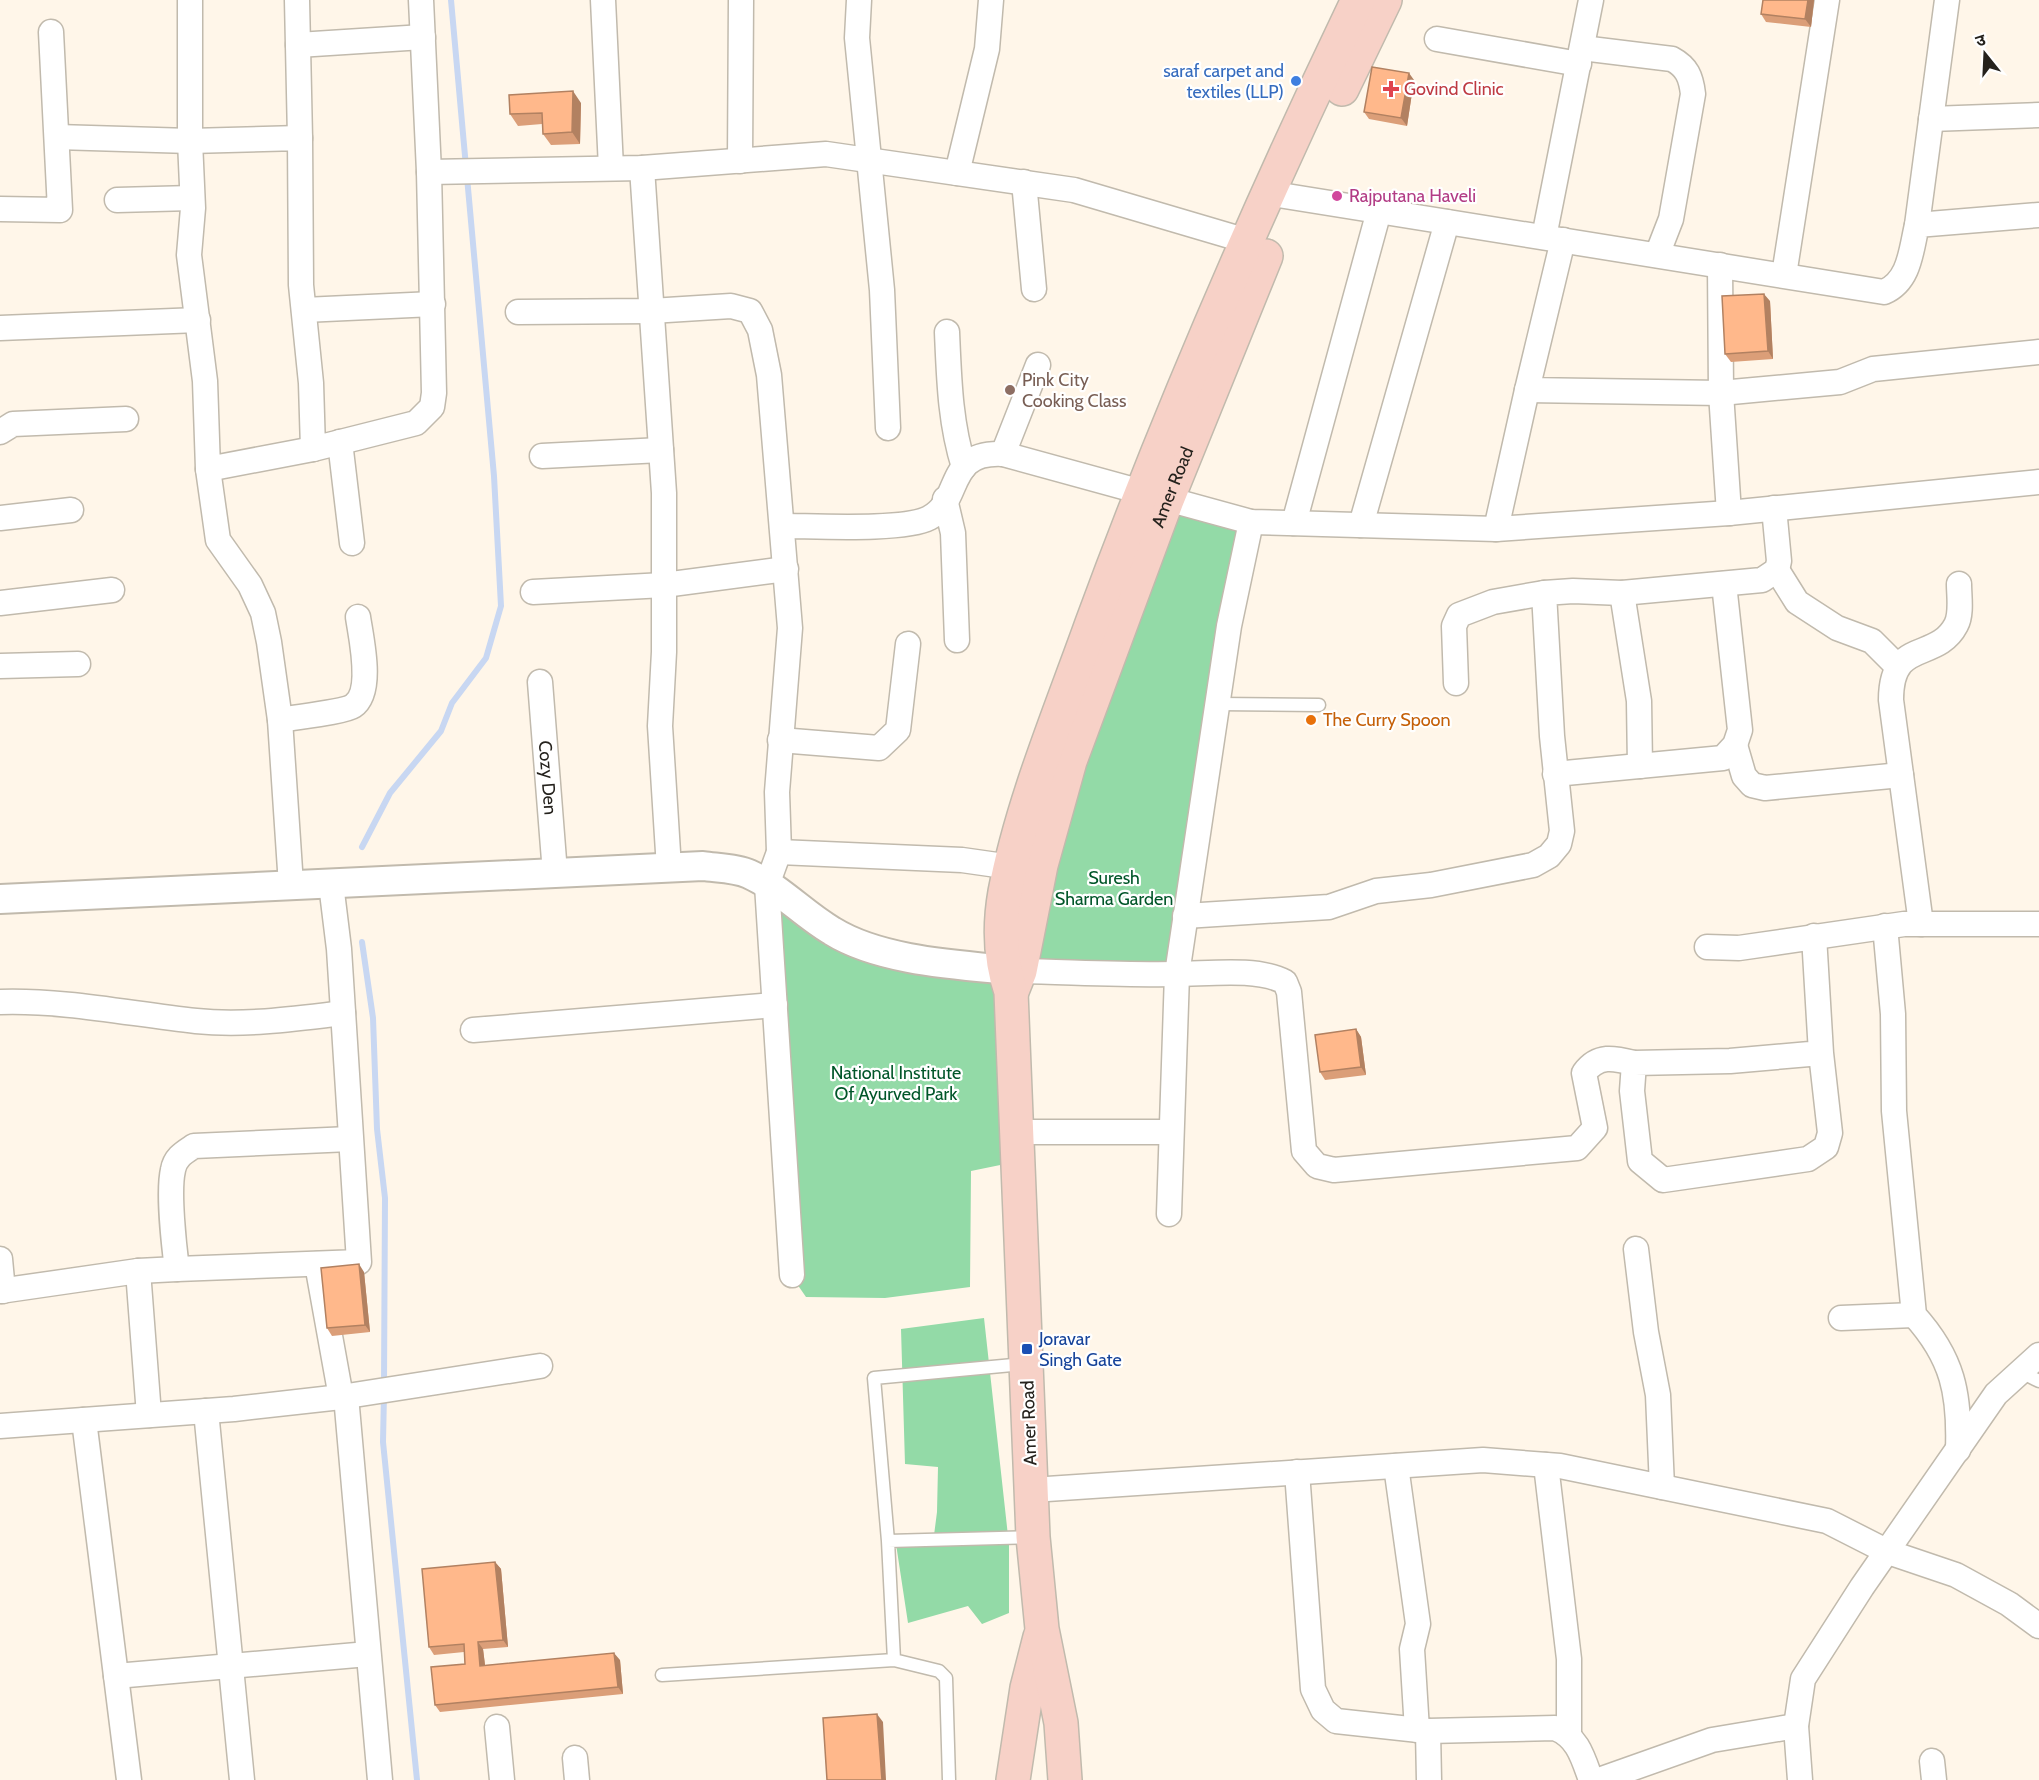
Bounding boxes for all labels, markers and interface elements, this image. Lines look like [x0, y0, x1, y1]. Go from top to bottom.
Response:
north arrow [1955, 24, 2015, 84]
text: उ [1973, 30, 1989, 51]
place label: saraf carpet and textiles (LLP) [1163, 60, 1284, 103]
marker: saraf carpet and textiles (LLP) [1289, 74, 1303, 88]
place label: Govind Clinic [1404, 78, 1504, 100]
marker: Govind Clinic [1382, 80, 1400, 98]
place label: Rajputana Haveli [1349, 185, 1476, 207]
marker: Rajputana Haveli [1330, 189, 1344, 203]
place label: Pink City Cooking Class [1022, 369, 1126, 412]
marker: Pink City Cooking Class [1003, 383, 1017, 397]
street label: Amer Road [1147, 444, 1198, 531]
place label: The Curry Spoon [1323, 709, 1451, 731]
marker: The Curry Spoon [1304, 713, 1318, 727]
street label: Cozy Den [534, 740, 561, 816]
park label: Suresh Sharma Garden [1055, 867, 1173, 910]
park label: National Institute Of Ayurved Park [831, 1062, 961, 1105]
place label: Joravar Singh Gate [1038, 1328, 1122, 1371]
marker: Joravar Singh Gate [1020, 1342, 1034, 1356]
street label: Amer Road [1017, 1380, 1041, 1466]

